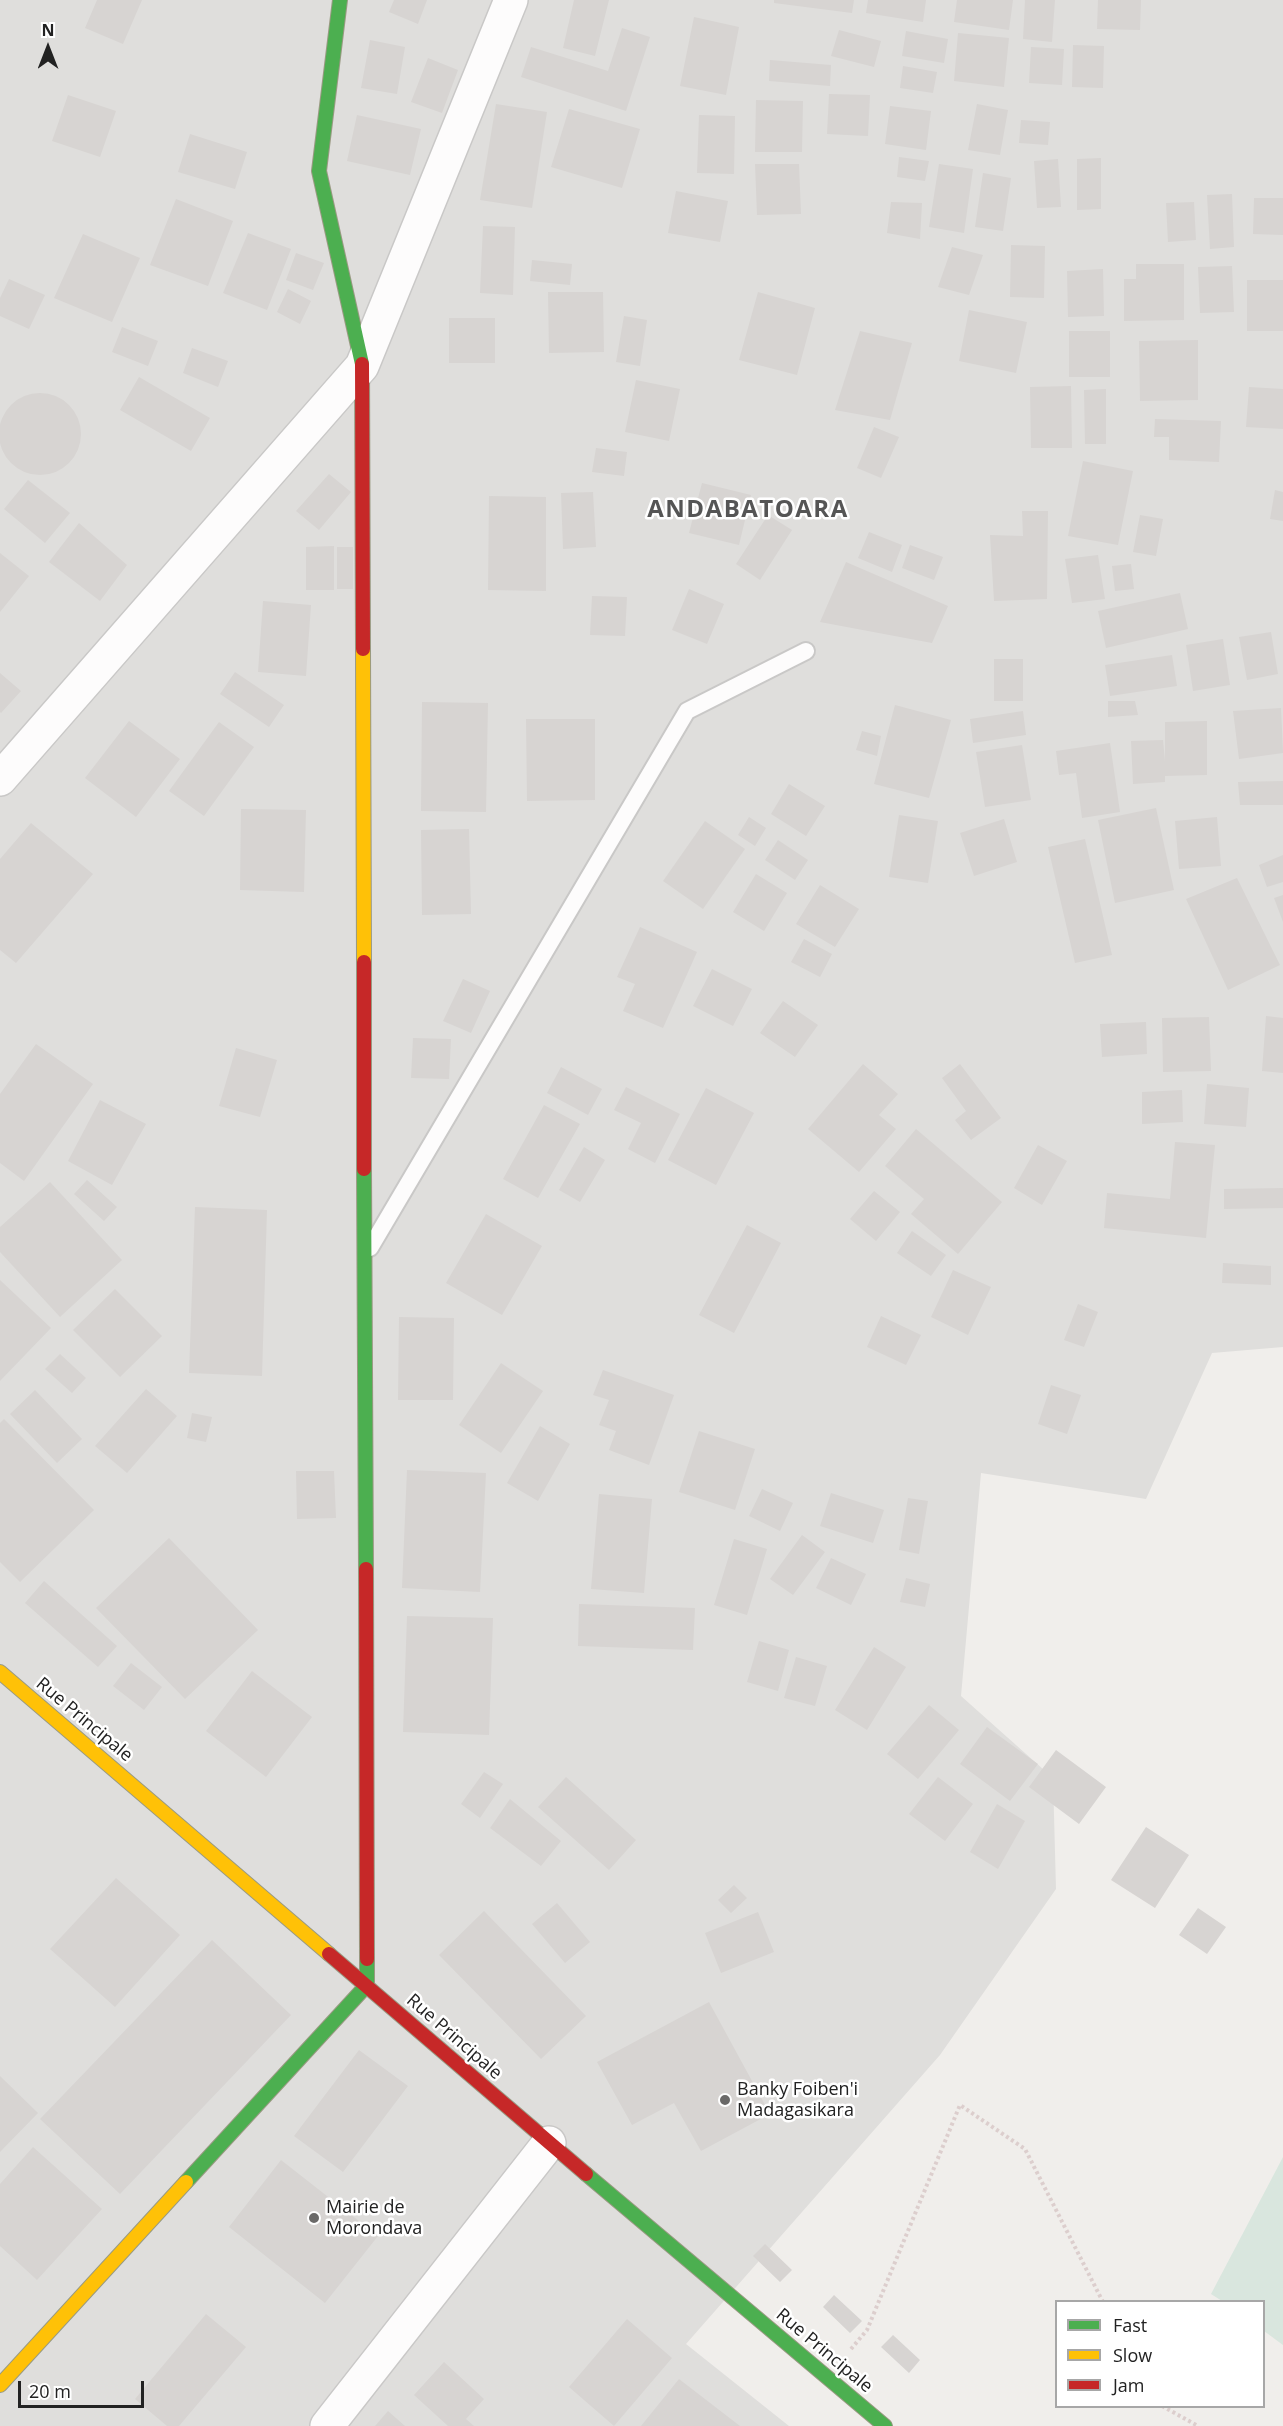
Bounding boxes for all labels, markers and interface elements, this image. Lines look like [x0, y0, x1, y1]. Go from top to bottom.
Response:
north arrow [18, 18, 78, 78]
text: N [41, 19, 55, 41]
district label: ANDABATOARA [647, 496, 849, 524]
street label: Rue Principale [31, 1673, 137, 1767]
street label: Rue Principale [402, 1990, 506, 2084]
place label: Banky Foiben'i Madagasikara [737, 2079, 858, 2122]
marker: Banky Foiben'i Madagasikara [718, 2093, 732, 2107]
place label: Mairie de Morondava [326, 2197, 422, 2240]
marker: Mairie de Morondava [307, 2211, 321, 2225]
legend [1055, 2300, 1265, 2408]
street label: Rue Principale [771, 2304, 877, 2398]
text: Fast [1113, 2313, 1147, 2337]
text: Slow [1113, 2343, 1152, 2367]
scale bar [21, 2369, 147, 2407]
text: Jam [1113, 2373, 1145, 2397]
text: 20 m [29, 2379, 71, 2403]

